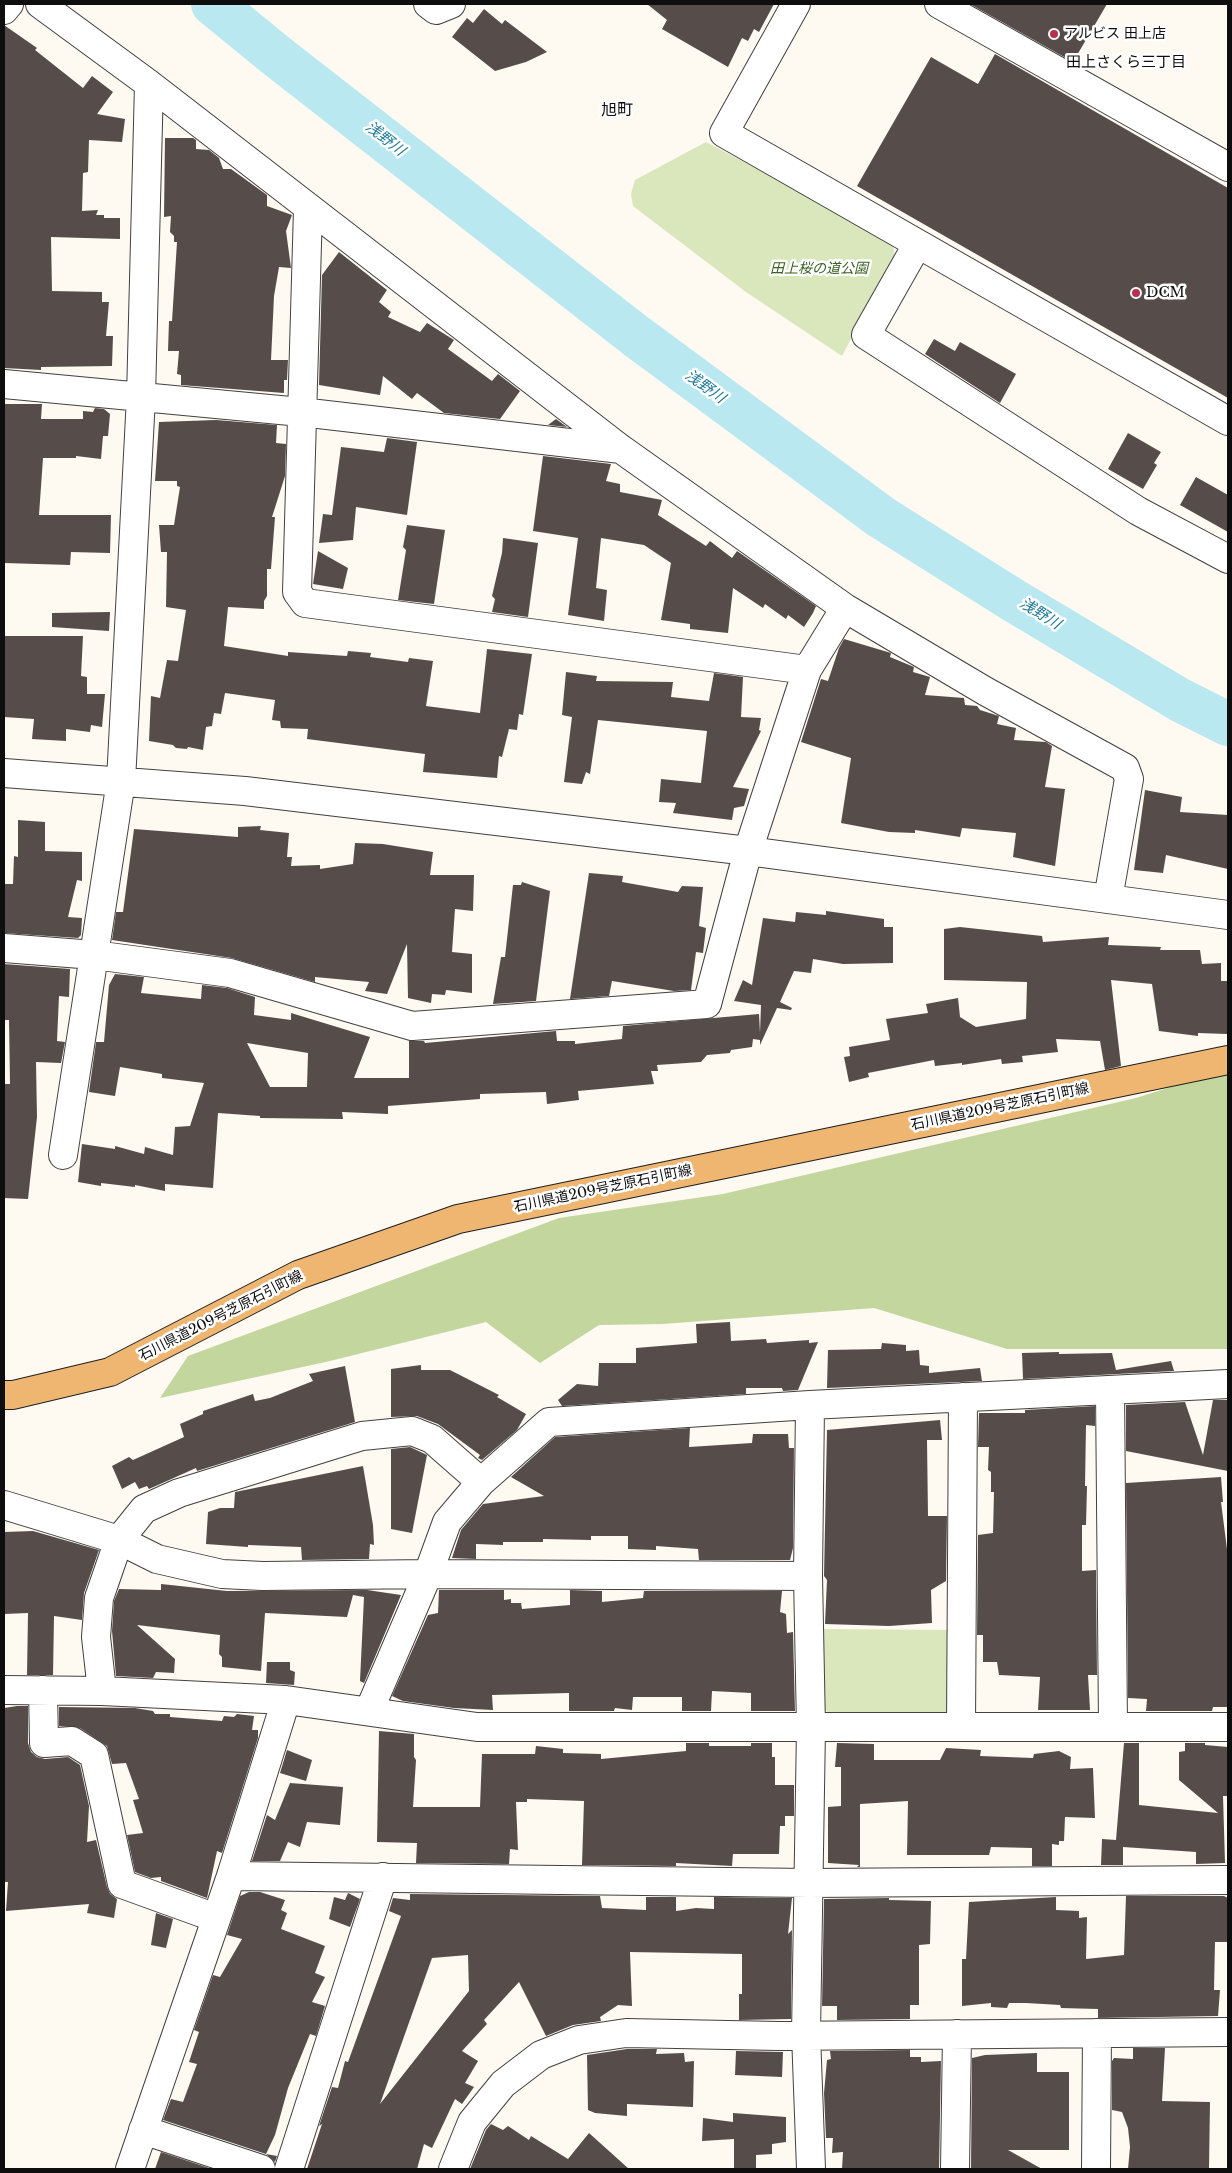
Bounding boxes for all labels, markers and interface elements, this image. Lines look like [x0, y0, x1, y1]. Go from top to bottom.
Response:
place label: アルビス 田上店 [1064, 26, 1166, 42]
marker: アルビス 田上店 [1048, 28, 1060, 40]
district label: 田上さくら三丁目 [1066, 54, 1186, 72]
district label: 旭町 [601, 100, 633, 120]
water label: 浅野川 [362, 118, 408, 160]
park label: 田上桜の道公園 [770, 261, 868, 277]
place label: DCM [1146, 285, 1185, 301]
marker: DCM [1130, 287, 1142, 299]
water label: 浅野川 [682, 366, 728, 408]
water label: 浅野川 [1016, 594, 1064, 634]
street label: 石川県道209号芝原石引町線 [909, 1080, 1091, 1134]
street label: 石川県道209号芝原石引町線 [512, 1162, 694, 1216]
street label: 石川県道209号芝原石引町線 [136, 1267, 306, 1365]

